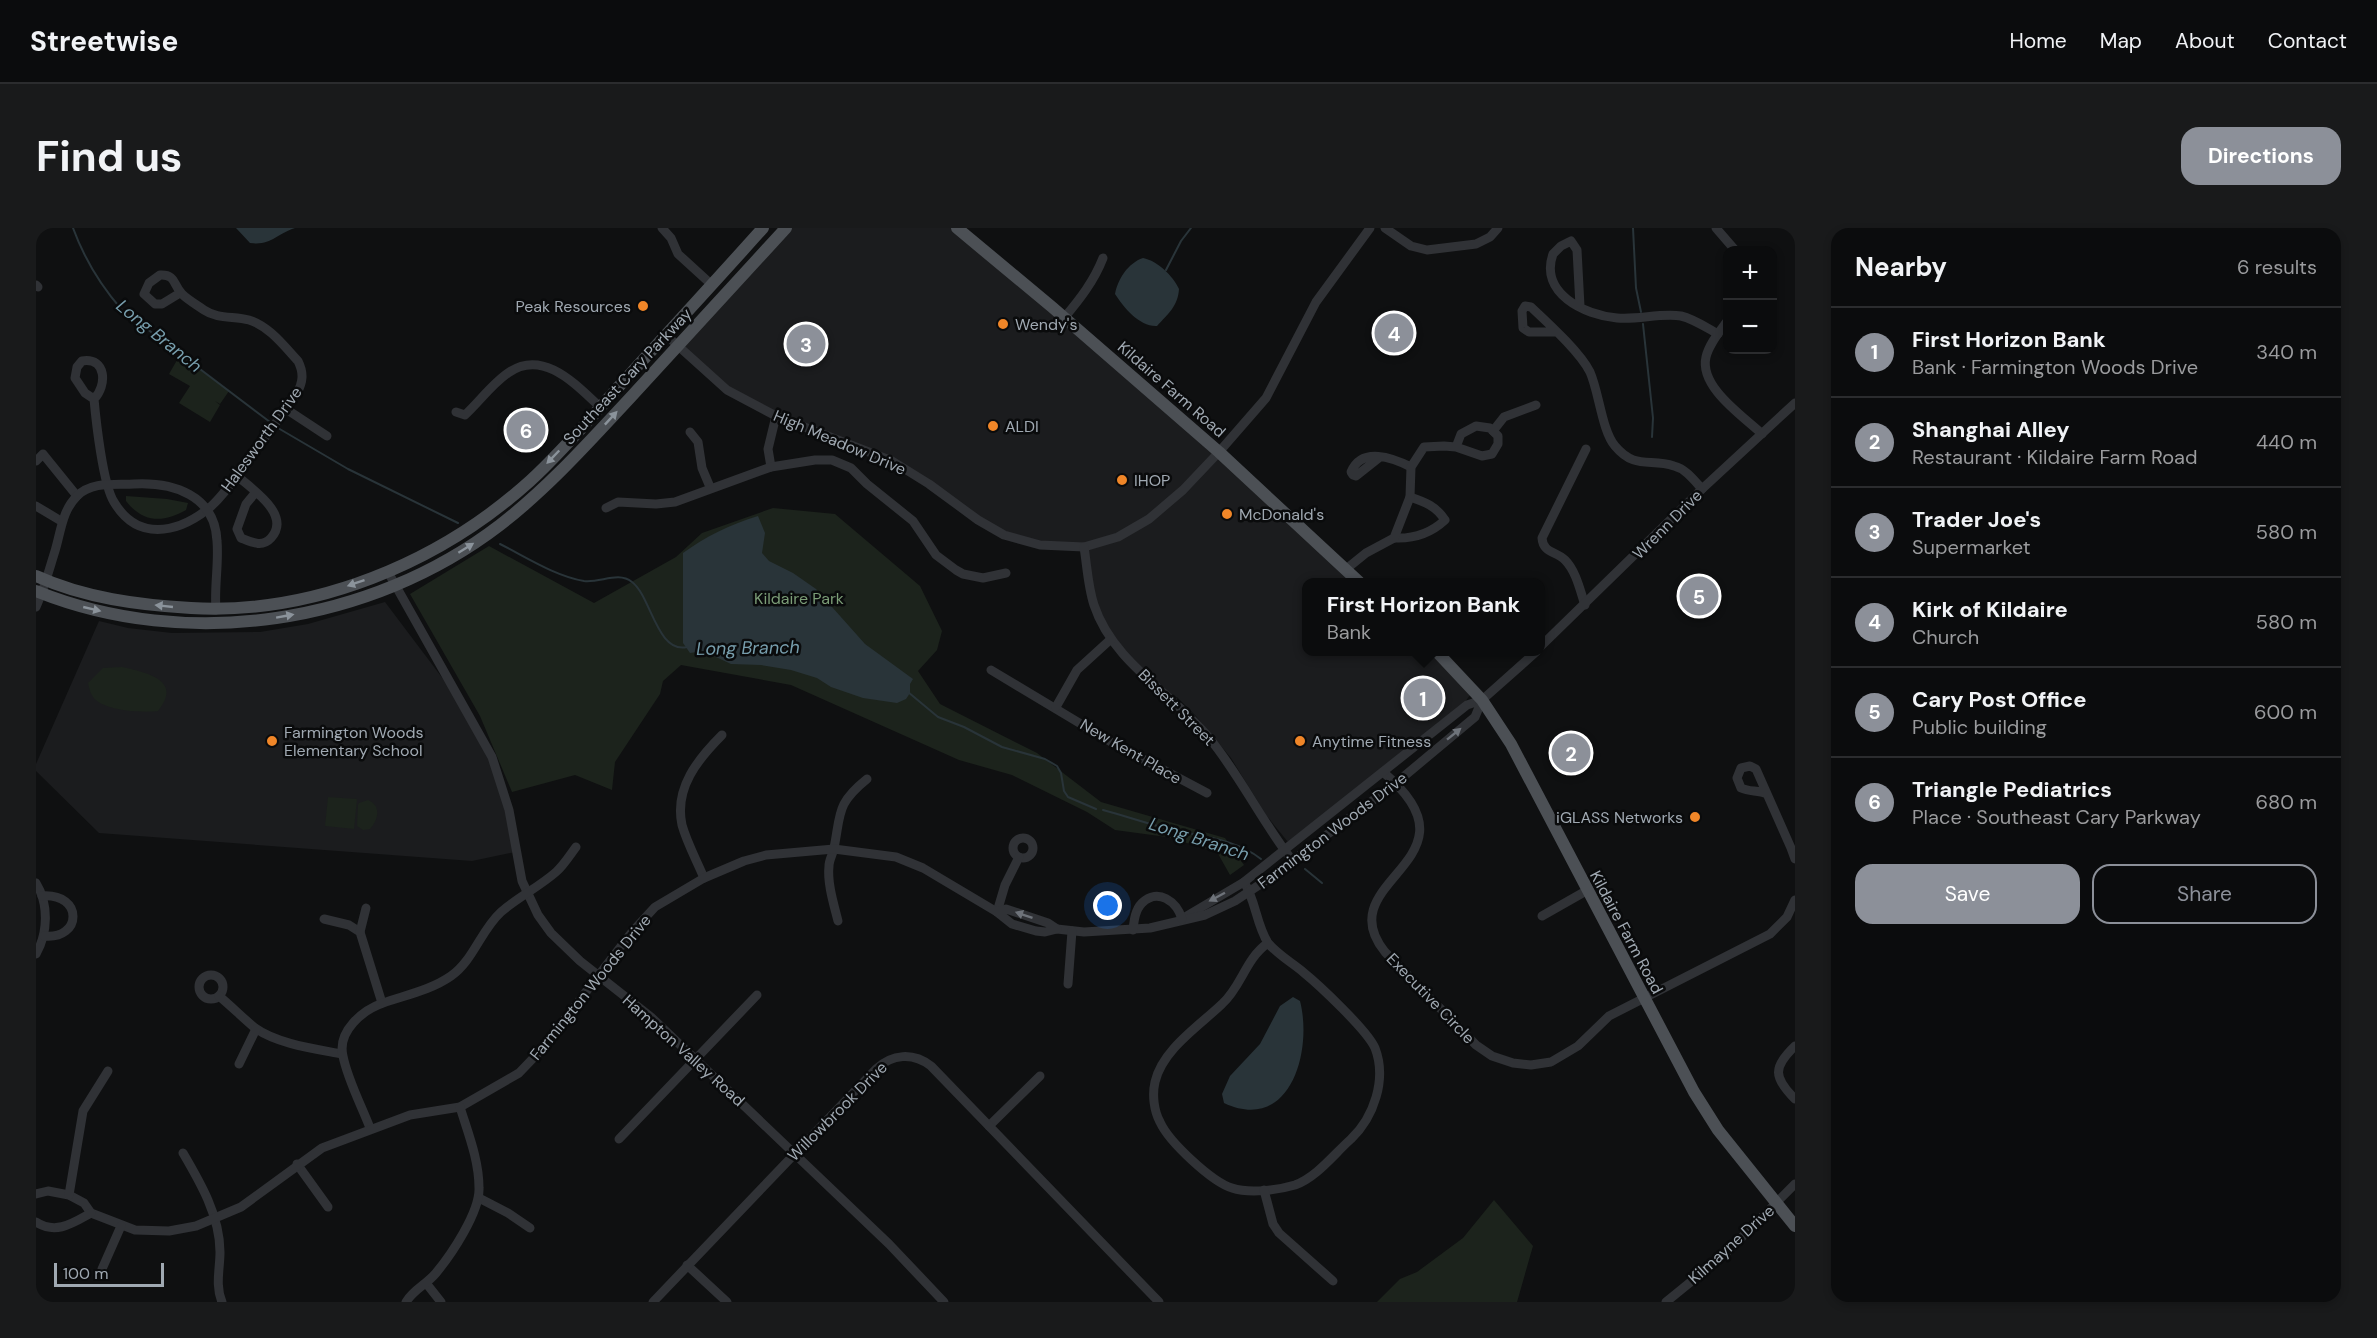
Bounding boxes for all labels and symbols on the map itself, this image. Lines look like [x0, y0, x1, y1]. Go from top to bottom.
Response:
water label: Long Branch [111, 294, 207, 378]
place label: Peak Resources [515, 296, 631, 317]
marker: Peak Resources [636, 299, 650, 313]
street label: Southeast Cary Parkway [558, 303, 696, 449]
pin: 4 [1374, 310, 1414, 356]
place label: Wendy's [1015, 314, 1077, 335]
marker: Wendy's [996, 317, 1010, 331]
pin: 3 [786, 322, 826, 366]
street label: Kildaire Farm Road [1113, 337, 1230, 442]
street label: Halesworth Drive [216, 383, 307, 496]
street label: High Meadow Drive [770, 405, 909, 480]
pin: 6 [506, 408, 546, 452]
one-way arrow [604, 411, 618, 426]
place label: ALDI [1005, 416, 1039, 437]
marker: ALDI [986, 419, 1000, 433]
one-way arrow [547, 450, 561, 464]
place label: IHOP [1134, 470, 1170, 491]
marker: IHOP [1115, 473, 1129, 487]
street label: Wrenn Drive [1628, 485, 1707, 564]
place label: McDonald's [1239, 504, 1324, 525]
marker: McDonald's [1220, 507, 1234, 521]
one-way arrow [458, 543, 475, 554]
pin: 5 [1680, 574, 1718, 619]
one-way arrow [347, 579, 365, 588]
park label: Kildaire Park [754, 588, 844, 609]
one-way arrow [154, 601, 173, 611]
one-way arrow [82, 605, 101, 615]
one-way arrow [276, 611, 295, 620]
water label: Long Branch [696, 635, 800, 661]
street label: Bissett Street [1134, 664, 1220, 750]
pin: 1 [1404, 676, 1442, 720]
street label: New Kent Place [1076, 714, 1185, 789]
place label: Farmington Woods Elementary School [284, 722, 424, 761]
one-way arrow [1446, 727, 1462, 740]
pin: 2 [1552, 730, 1591, 776]
place label: Anytime Fitness [1312, 731, 1431, 752]
marker: Farmington Woods Elementary School [265, 734, 279, 748]
marker: Anytime Fitness [1293, 734, 1307, 748]
street label: Farmington Woods Drive [1253, 767, 1411, 893]
place label: iGLASS Networks [1556, 807, 1683, 828]
marker: iGLASS Networks [1688, 810, 1702, 824]
water label: Long Branch [1146, 812, 1252, 866]
street label: Kildaire Farm Road [1585, 867, 1668, 998]
your location [1093, 891, 1122, 920]
one-way arrow [1209, 892, 1226, 902]
street label: Farmington Woods Drive [525, 910, 656, 1065]
one-way arrow [1015, 910, 1033, 920]
street label: Executive Circle [1382, 949, 1479, 1048]
street label: Hampton Valley Road [618, 990, 749, 1111]
street label: Willowbrook Drive [783, 1057, 892, 1166]
street label: Kilmayne Drive [1684, 1200, 1779, 1289]
scale bar [54, 1260, 164, 1288]

